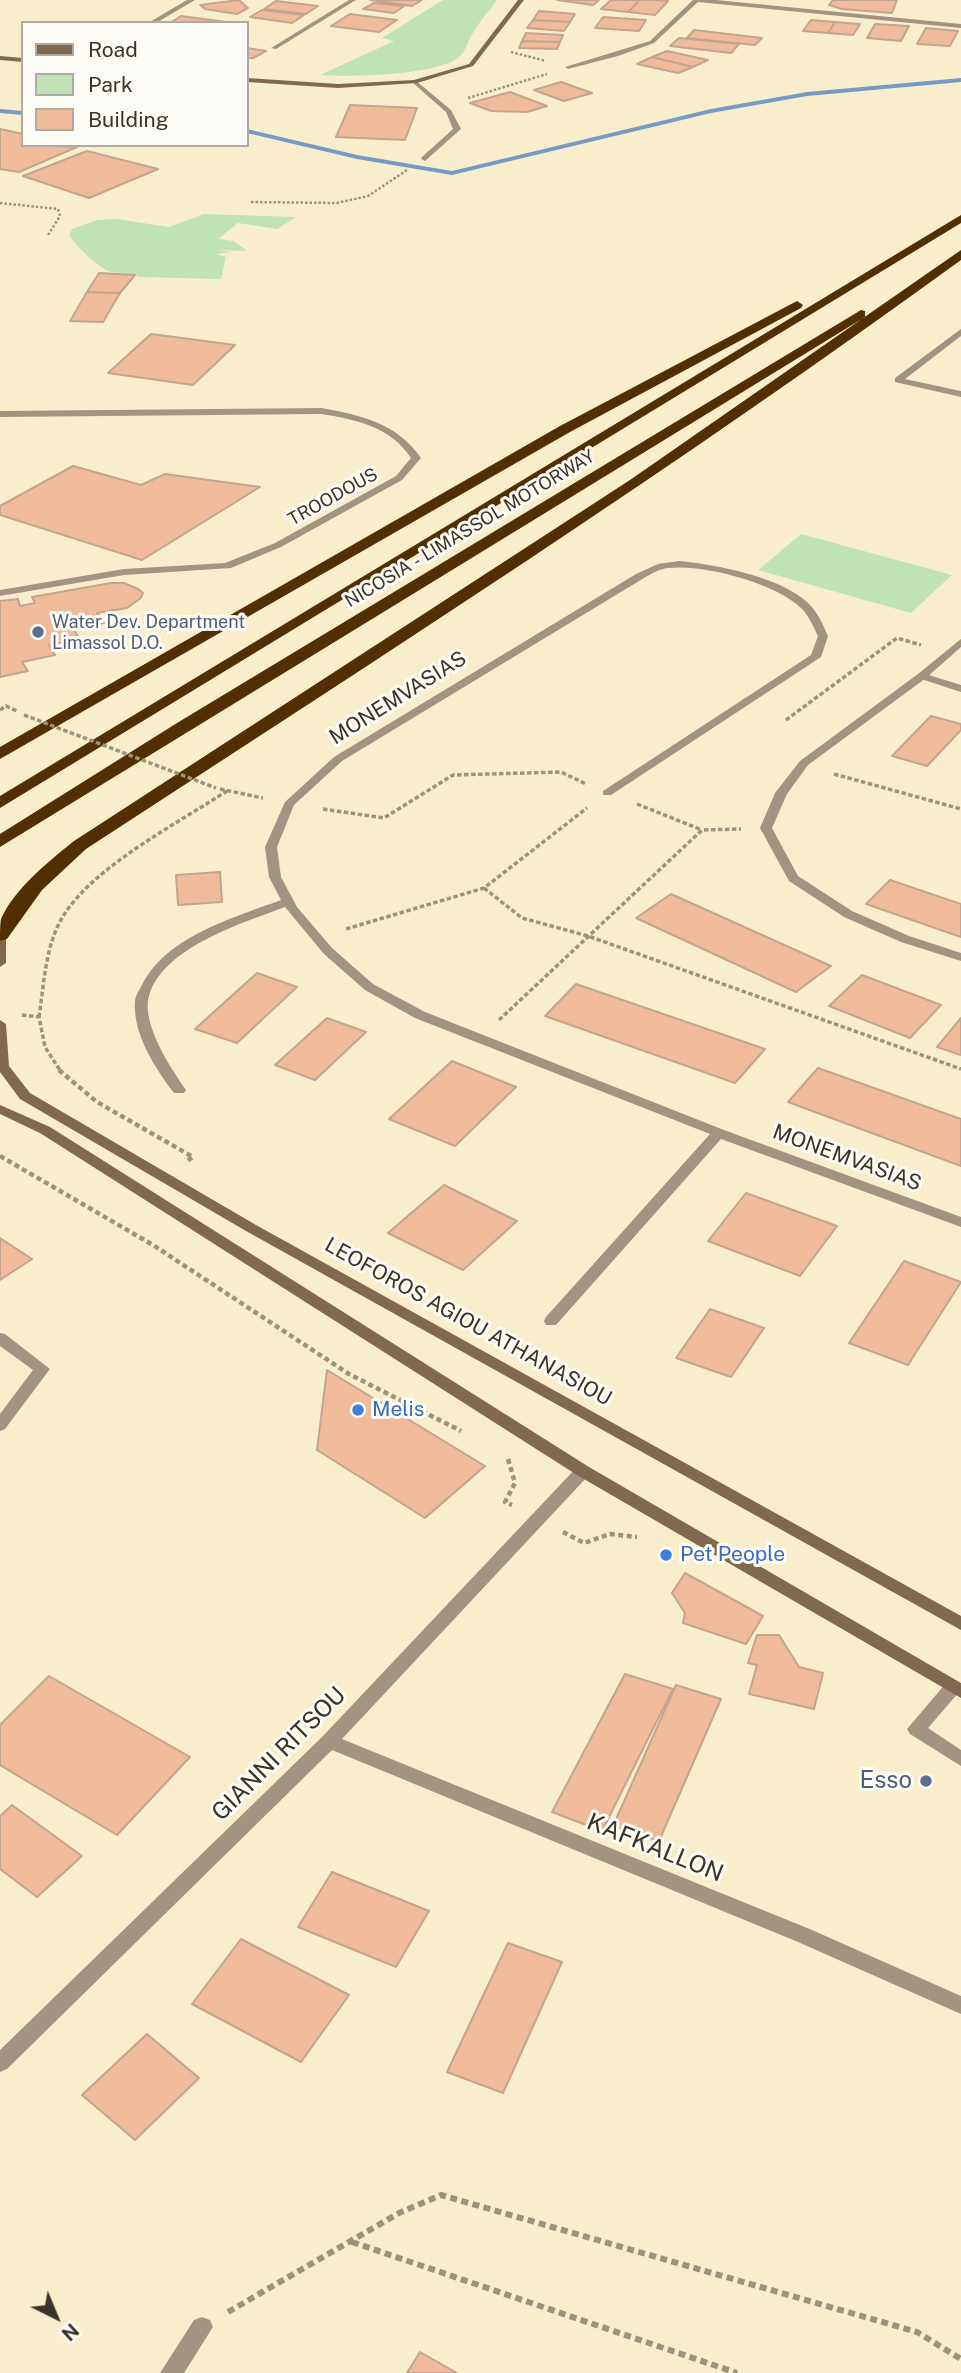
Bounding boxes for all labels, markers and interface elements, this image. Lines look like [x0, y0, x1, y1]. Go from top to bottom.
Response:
legend [21, 21, 248, 147]
text: Road [88, 37, 138, 62]
text: Park [88, 72, 133, 97]
text: Building [88, 107, 169, 132]
street label: NICOSIA - LIMASSOL MOTORWAY [341, 446, 599, 612]
street label: TROODOUS [284, 464, 382, 530]
place label: Water Dev. Department Limassol D.O. [52, 611, 245, 654]
marker: Water Dev. Department Limassol D.O. [30, 624, 46, 640]
street label: MONEMVASIAS [325, 646, 471, 750]
street label: MONEMVASIAS [769, 1119, 925, 1197]
street label: LEOFOROS AGIOU ATHANASIOU [320, 1232, 616, 1412]
place label: Melis [372, 1397, 424, 1423]
marker: Melis [350, 1402, 366, 1418]
place label: Pet People [680, 1542, 785, 1568]
marker: Pet People [658, 1547, 674, 1563]
street label: GIANNI RITSOU [206, 1681, 352, 1827]
place label: Esso [860, 1767, 912, 1795]
marker: Esso [918, 1773, 934, 1789]
street label: KAFKALLON [583, 1808, 727, 1888]
north arrow [21, 2282, 91, 2352]
text: N [57, 2319, 83, 2345]

